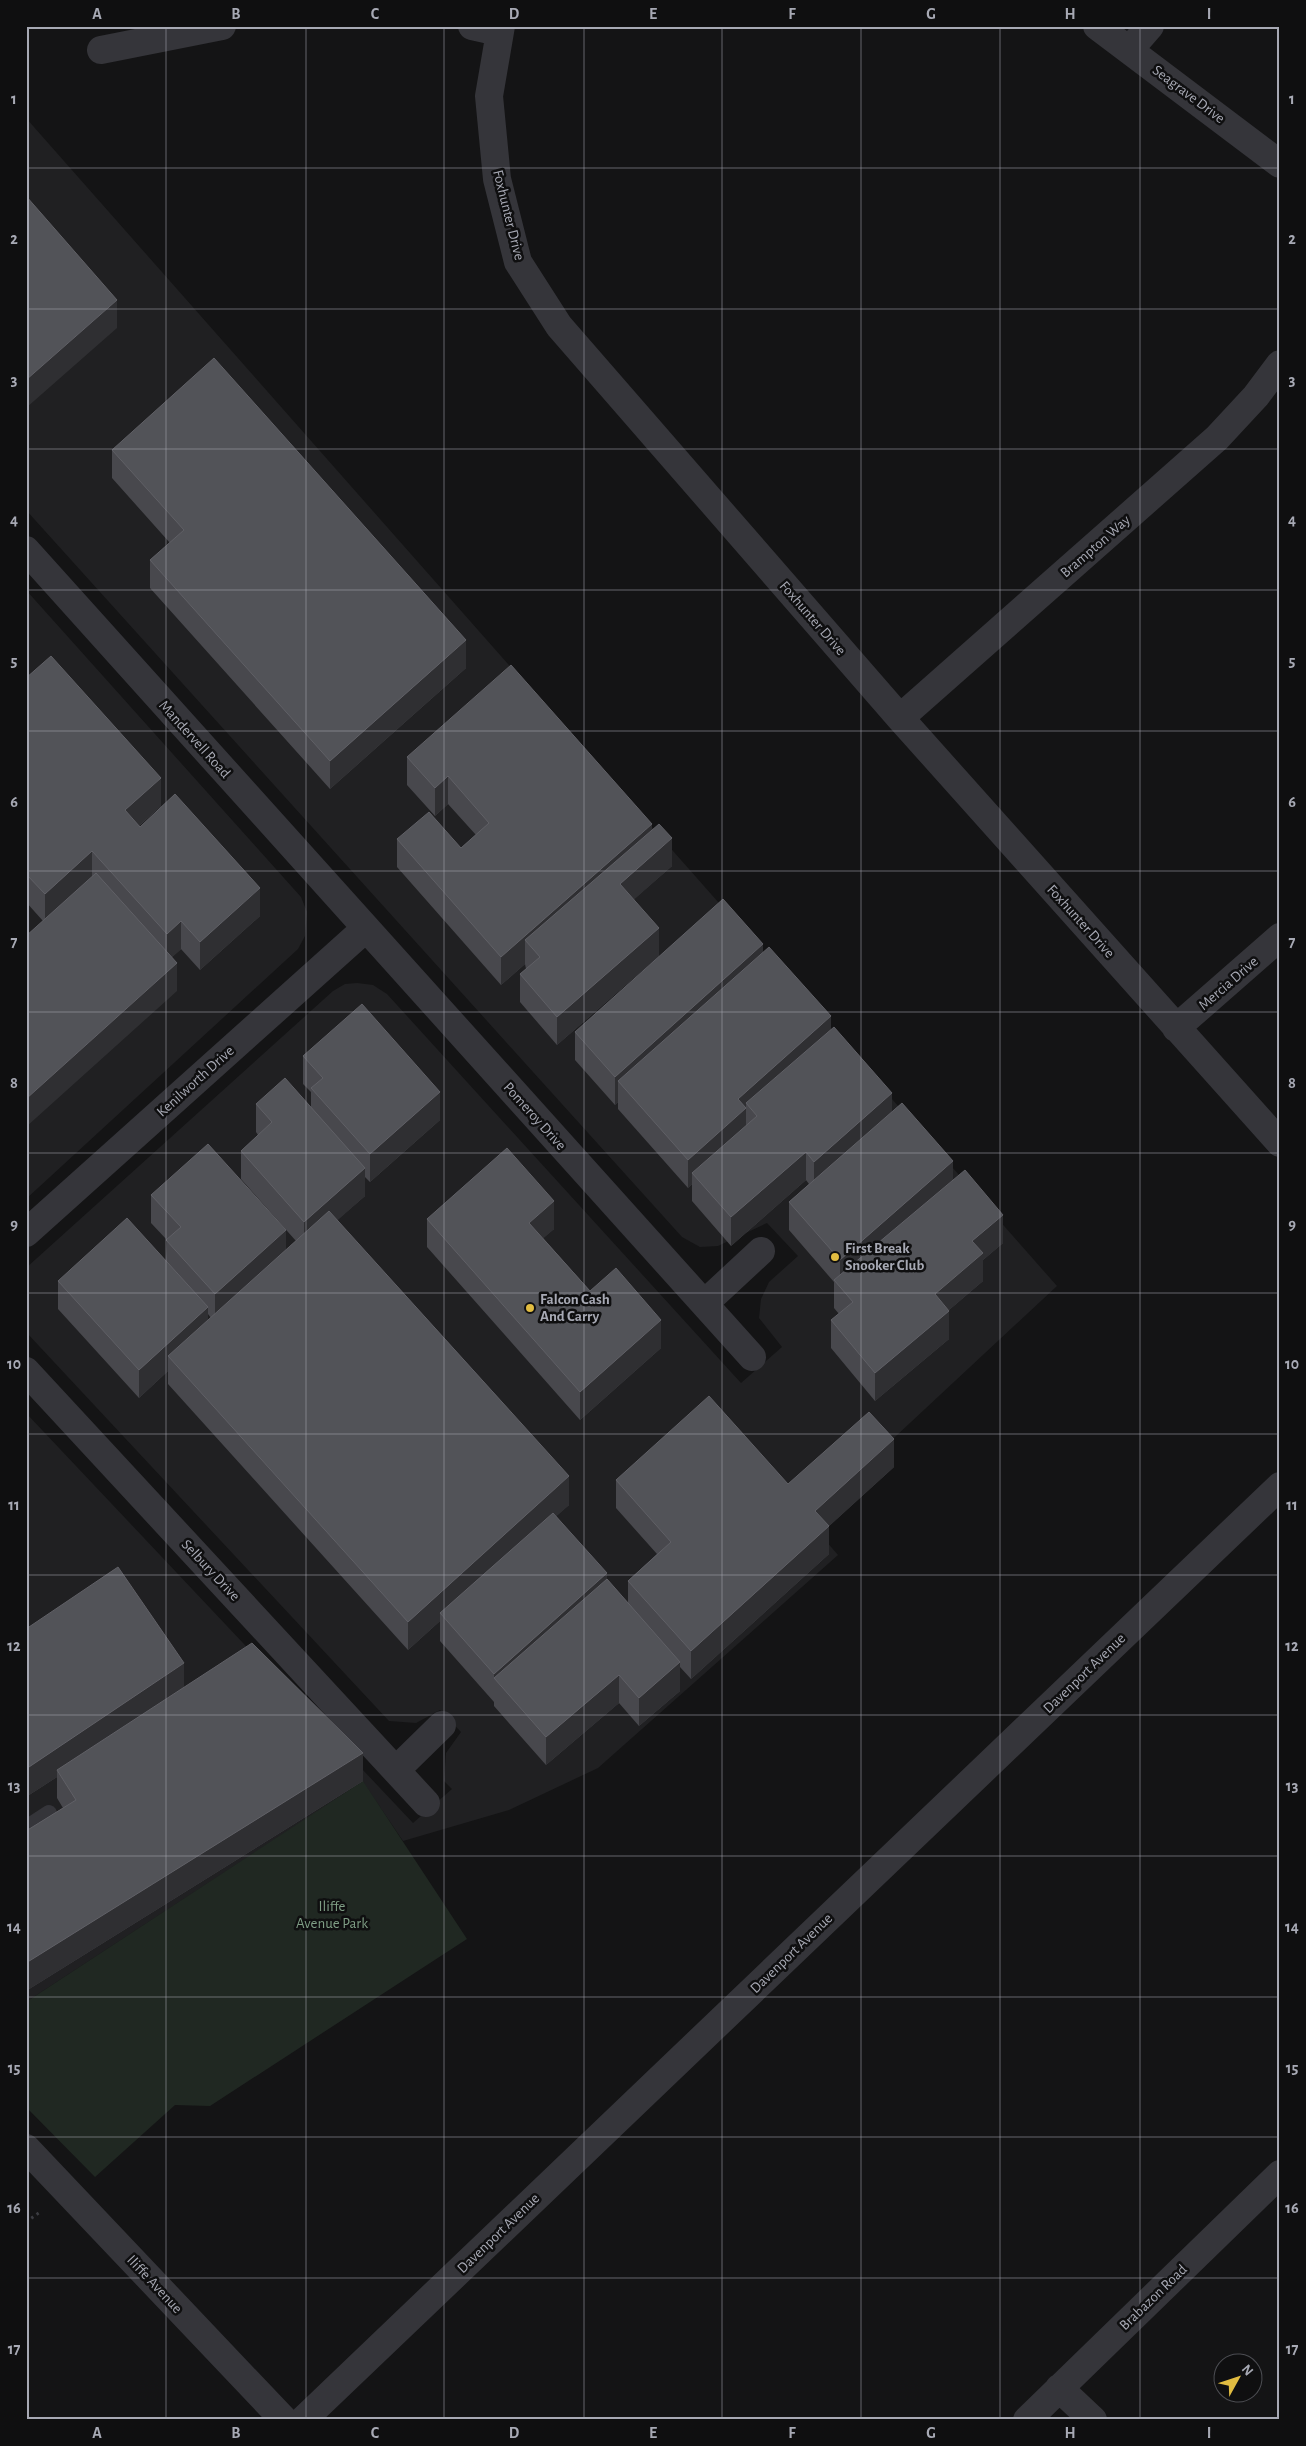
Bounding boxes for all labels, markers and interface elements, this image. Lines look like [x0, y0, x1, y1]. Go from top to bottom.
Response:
text: A [92, 6, 102, 22]
text: B [231, 6, 241, 22]
text: C [371, 6, 380, 22]
text: D [509, 6, 520, 22]
text: E [649, 6, 657, 22]
text: F [788, 6, 796, 22]
text: G [926, 6, 936, 22]
text: H [1064, 6, 1076, 22]
text: I [1207, 6, 1211, 22]
street label: Seagrave Drive [1150, 63, 1228, 126]
text: 1 [11, 91, 17, 107]
text: 1 [1289, 91, 1295, 107]
street label: Foxhunter Drive [490, 168, 527, 262]
text: 2 [10, 231, 18, 247]
text: 2 [1288, 231, 1296, 247]
text: 3 [11, 372, 18, 388]
text: 3 [1289, 372, 1296, 388]
text: 4 [10, 512, 18, 528]
street label: Brampton Way [1058, 512, 1133, 580]
text: 4 [1288, 512, 1296, 528]
street label: Foxhunter Drive [777, 578, 849, 658]
text: 5 [11, 653, 18, 669]
text: 5 [1289, 653, 1296, 669]
street label: Mandervell Road [156, 698, 233, 781]
text: 6 [10, 794, 18, 810]
text: 6 [1288, 794, 1296, 810]
street label: Foxhunter Drive [1044, 882, 1117, 961]
text: 7 [11, 934, 18, 950]
text: 7 [1289, 934, 1296, 950]
street label: Mercia Drive [1196, 954, 1261, 1013]
street label: Kenilworth Drive [154, 1043, 237, 1120]
text: 8 [10, 1075, 18, 1091]
text: 8 [1288, 1075, 1296, 1091]
street label: Pomeroy Drive [500, 1080, 569, 1153]
text: 9 [10, 1216, 18, 1232]
text: 9 [1288, 1216, 1296, 1232]
place label: First Break Snooker Club [845, 1241, 924, 1273]
marker: First Break Snooker Club [829, 1251, 841, 1263]
place label: Falcon Cash And Carry [540, 1292, 610, 1324]
marker: Falcon Cash And Carry [524, 1302, 536, 1314]
text: 10 [7, 1356, 21, 1372]
text: 10 [1285, 1356, 1299, 1372]
text: 11 [8, 1497, 20, 1513]
text: 11 [1286, 1497, 1298, 1513]
street label: Selbury Drive [179, 1537, 243, 1604]
street label: Davenport Avenue [1040, 1630, 1128, 1716]
text: 12 [7, 1638, 21, 1654]
text: 12 [1285, 1638, 1299, 1654]
text: 13 [8, 1778, 20, 1794]
text: 13 [1286, 1778, 1298, 1794]
park label: Iliffe Avenue Park [296, 1899, 368, 1931]
street label: Davenport Avenue [747, 1910, 835, 1996]
text: 14 [7, 1919, 21, 1935]
text: 14 [1285, 1919, 1299, 1935]
text: 15 [8, 2060, 20, 2076]
text: 15 [1286, 2060, 1298, 2076]
street label: Davenport Avenue [454, 2190, 542, 2276]
text: 16 [7, 2200, 21, 2216]
text: 16 [1285, 2200, 1299, 2216]
street label: Iliffe Avenue [124, 2252, 185, 2316]
street label: Brabazon Road [1117, 2261, 1190, 2333]
text: 17 [8, 2341, 20, 2357]
text: 17 [1286, 2341, 1298, 2357]
north arrow [1214, 2354, 1264, 2404]
text: N [1239, 2362, 1256, 2379]
text: A [92, 2425, 102, 2441]
text: B [231, 2425, 241, 2441]
text: C [371, 2425, 380, 2441]
text: D [509, 2425, 520, 2441]
text: E [649, 2425, 657, 2441]
text: F [788, 2425, 796, 2441]
text: G [926, 2425, 936, 2441]
text: H [1064, 2425, 1076, 2441]
text: I [1207, 2425, 1211, 2441]

